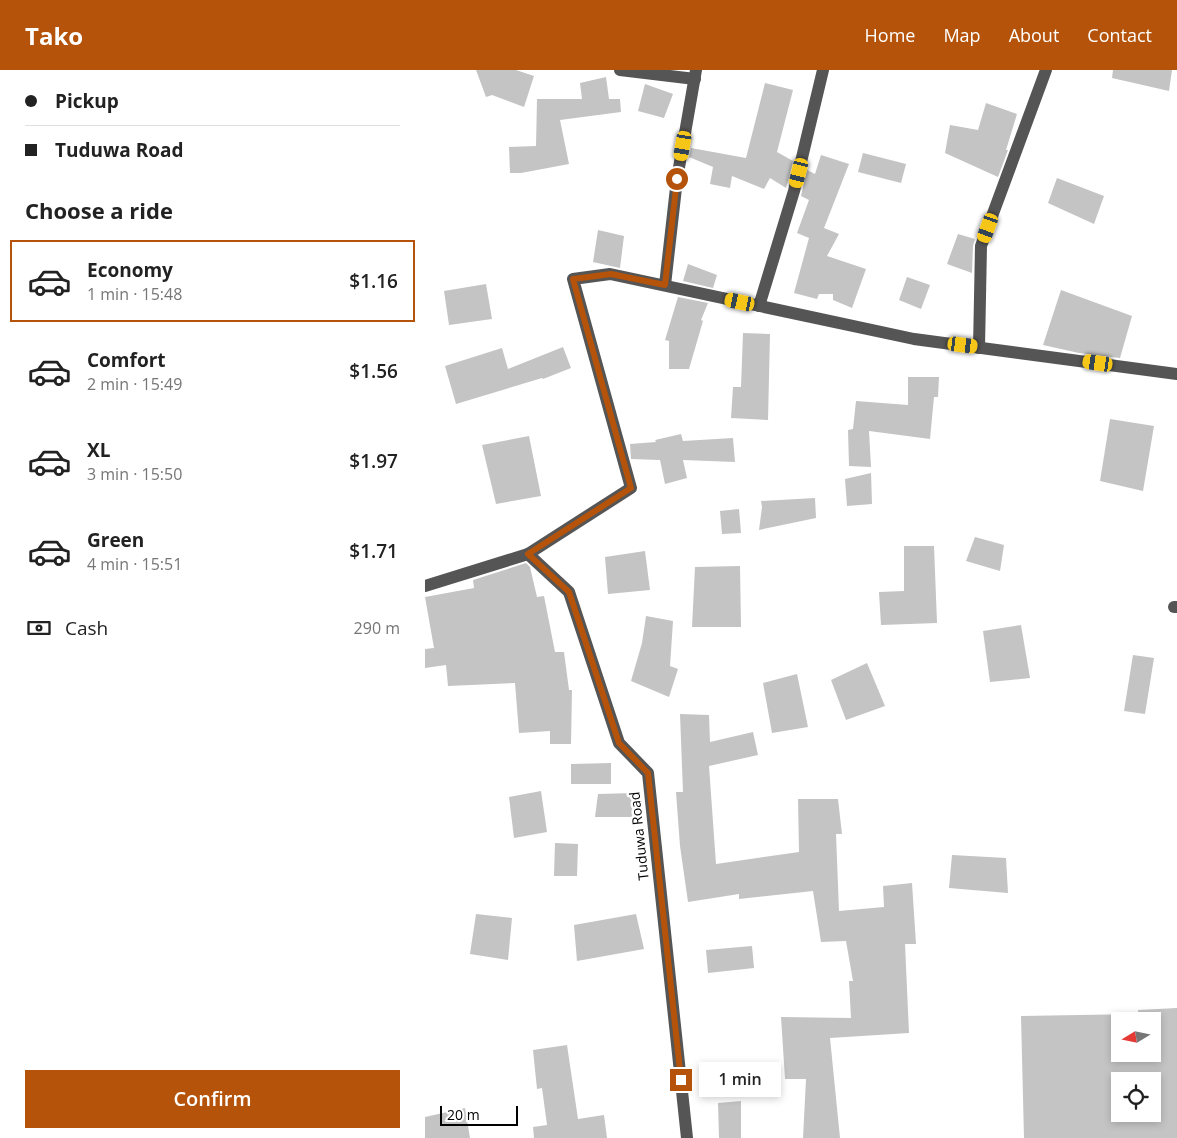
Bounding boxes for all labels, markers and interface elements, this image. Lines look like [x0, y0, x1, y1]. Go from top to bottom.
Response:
text: Tako [25, 19, 83, 52]
text: Home [865, 23, 915, 47]
text: Map [943, 23, 981, 47]
text: About [1009, 23, 1059, 47]
text: Contact [1087, 23, 1152, 47]
text: Pickup [55, 88, 119, 114]
car [673, 130, 692, 162]
text: Tuduwa Road [55, 137, 183, 163]
car [788, 157, 809, 189]
route start [666, 168, 688, 190]
text: Choose a ride [25, 195, 173, 225]
car [975, 211, 1000, 245]
text: Economy [87, 257, 173, 283]
icon: car [27, 259, 72, 304]
text: $1.16 [349, 268, 398, 294]
text: 1 min · 15:48 [87, 283, 182, 305]
car [723, 292, 756, 312]
car [947, 336, 978, 354]
text: Comfort [87, 347, 166, 373]
icon: car [27, 349, 72, 394]
car [1082, 353, 1113, 373]
text: $1.56 [349, 358, 398, 384]
text: 2 min · 15:49 [87, 373, 182, 395]
text: XL [87, 437, 110, 463]
icon: car [27, 439, 72, 484]
text: $1.97 [349, 448, 398, 474]
text: 3 min · 15:50 [87, 463, 182, 485]
text: Green [87, 527, 144, 553]
icon: car [27, 529, 72, 574]
text: $1.71 [349, 538, 398, 564]
text: 4 min · 15:51 [87, 553, 182, 575]
icon: cash [25, 614, 53, 642]
text: Cash [65, 615, 108, 641]
text: 290 m [354, 617, 400, 639]
street label: Tuduwa Road [624, 791, 653, 881]
north arrow [1111, 1012, 1161, 1062]
map controls [1111, 1012, 1161, 1122]
callout: 1 min [699, 1062, 781, 1098]
text: 1 min [718, 1068, 762, 1090]
route end [670, 1069, 692, 1091]
button: Confirm [25, 1070, 400, 1128]
button: locate [1111, 1072, 1161, 1122]
scale bar [440, 1103, 517, 1126]
text: 20 m [447, 1105, 480, 1124]

